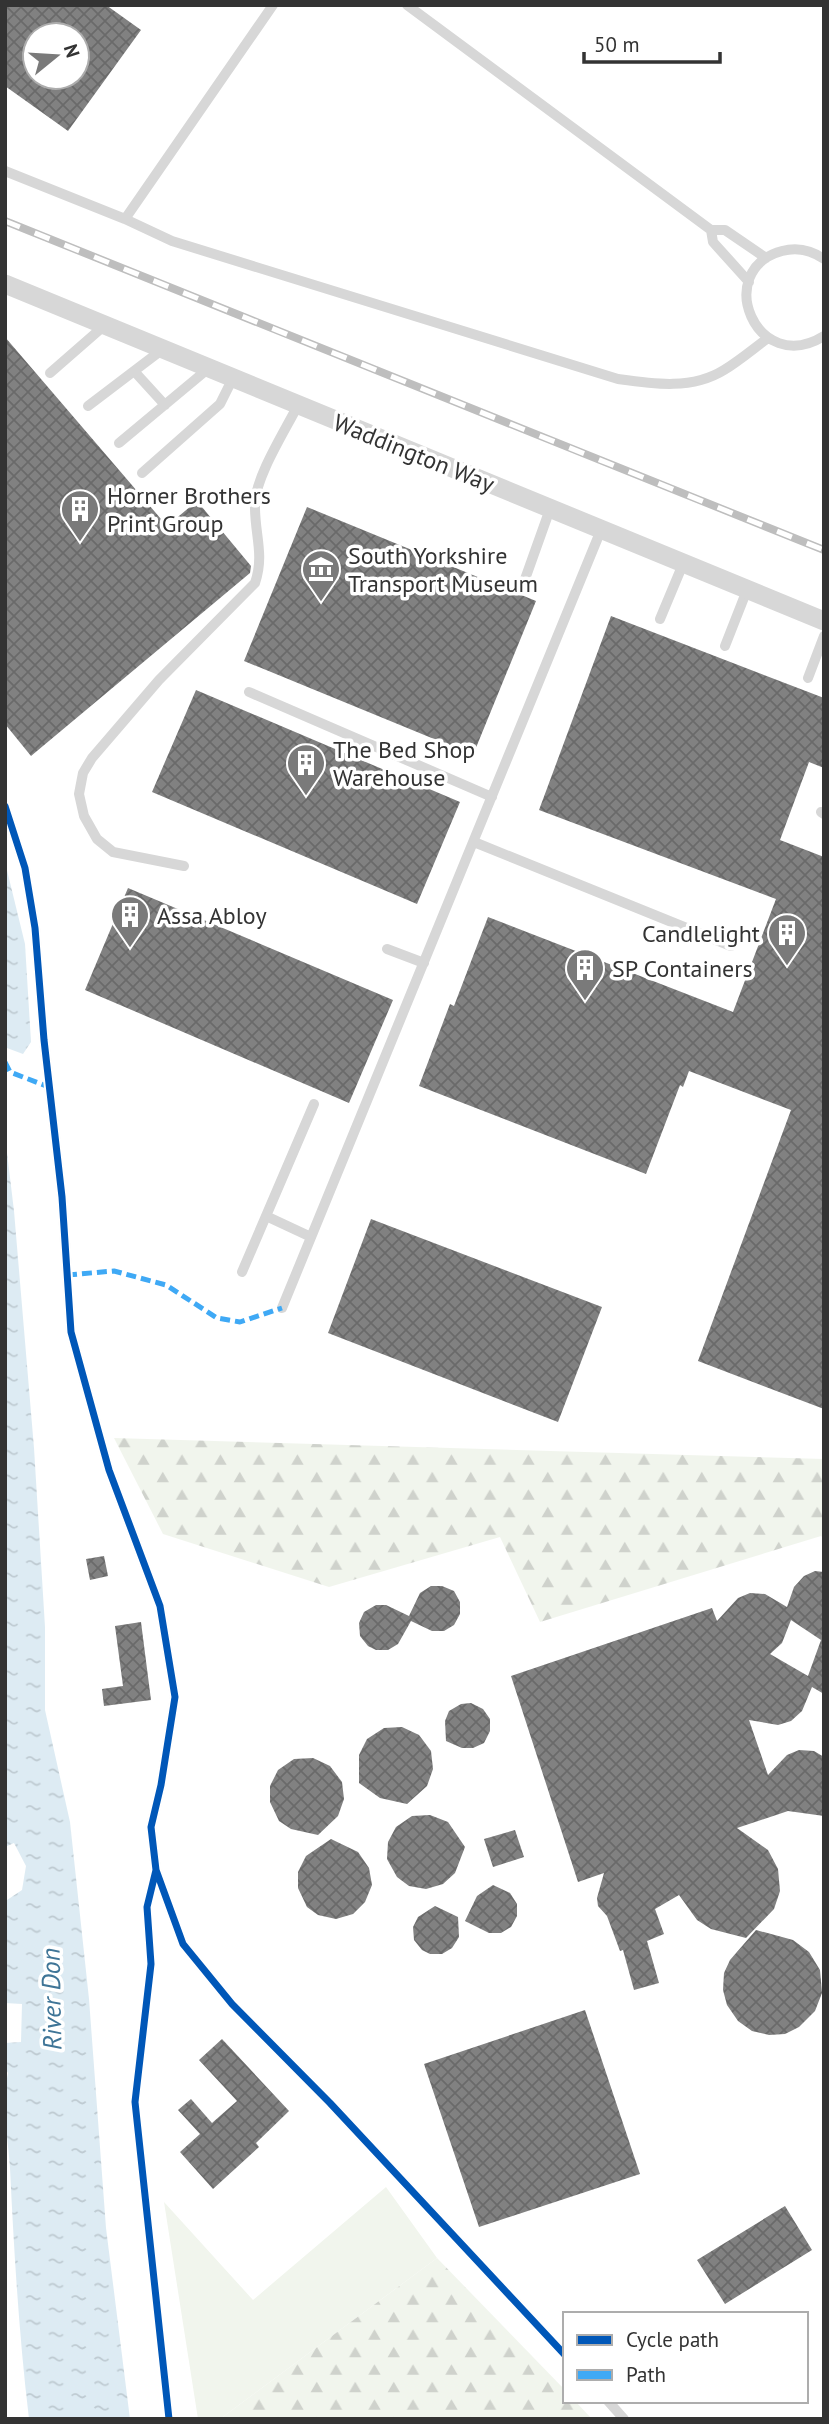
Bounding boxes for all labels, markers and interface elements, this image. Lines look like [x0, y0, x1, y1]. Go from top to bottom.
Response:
north arrow [21, 21, 91, 91]
scale bar [584, 21, 720, 65]
text: 50 m [594, 31, 640, 58]
text: N [59, 41, 86, 60]
street label: Waddington Way [329, 407, 499, 499]
place label: Horner Brothers Print Group [107, 480, 271, 539]
building icon: Horner Brothers Print Group [59, 488, 101, 543]
place label: South Yorkshire Transport Museum [348, 540, 538, 599]
museum icon: South Yorkshire Transport Museum [300, 548, 342, 603]
place label: The Bed Shop Warehouse [333, 734, 475, 793]
building icon: The Bed Shop Warehouse [285, 742, 327, 797]
building icon: Assa Abloy [109, 894, 151, 949]
place label: Assa Abloy [157, 900, 267, 931]
building icon: Candlelight [766, 912, 808, 967]
place label: Candlelight [642, 918, 760, 949]
building icon: SP Containers [564, 947, 606, 1002]
place label: SP Containers [612, 953, 753, 984]
water label: River Don [34, 1948, 68, 2050]
legend [563, 2312, 808, 2403]
text: Cycle path [626, 2326, 719, 2353]
text: Path [626, 2361, 666, 2388]

